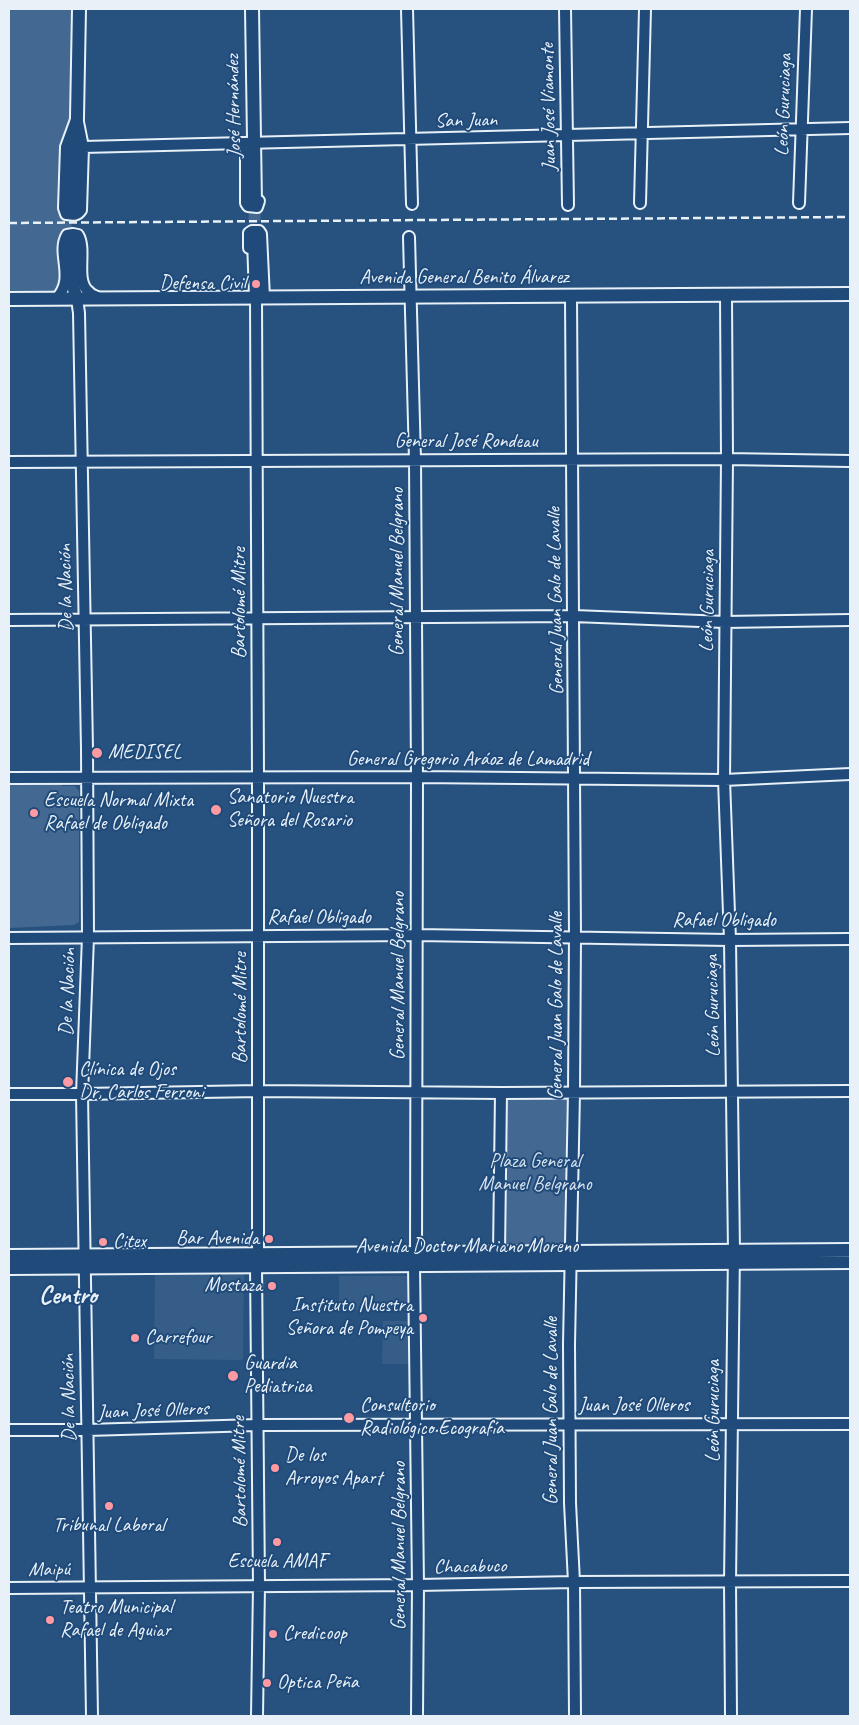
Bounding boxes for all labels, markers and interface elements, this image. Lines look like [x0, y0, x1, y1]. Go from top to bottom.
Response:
street label: Juan José Viamonte [536, 43, 562, 171]
street label: León Guruciaga [770, 53, 798, 157]
street label: José Hernández [221, 54, 247, 158]
street label: San Juan [435, 108, 497, 134]
street label: Avenida General Benito Álvarez [360, 266, 568, 290]
place label: Defensa Civil [159, 272, 246, 296]
marker: Defensa Civil [250, 278, 262, 290]
street label: General José Rondeau [394, 430, 538, 454]
street label: General Manuel Belgrano [386, 488, 410, 656]
street label: General Juan Galo de Lavalle [542, 507, 570, 695]
street label: De la Nación [53, 544, 79, 632]
street label: Bartolomé Mitre [228, 547, 252, 659]
street label: León Guruciaga [695, 550, 721, 652]
place label: MEDISEL [108, 741, 181, 765]
marker: MEDISEL [90, 746, 104, 760]
street label: General Gregorio Aráoz de Lamadrid [347, 748, 589, 772]
place label: Sanatorio Nuestra Señora del Rosario [227, 786, 354, 833]
place label: Escuela Normal Mixta Rafael de Obligado [44, 789, 193, 836]
marker: Sanatorio Nuestra Señora del Rosario [209, 803, 223, 817]
marker: Escuela Normal Mixta Rafael de Obligado [28, 807, 40, 819]
street label: General Manuel Belgrano [387, 892, 411, 1060]
street label: Rafael Obligado [267, 906, 371, 930]
street label: Rafael Obligado [672, 909, 776, 933]
street label: General Juan Galo de Lavalle [545, 912, 569, 1100]
street label: De la Nación [54, 948, 82, 1036]
street label: Bartolomé Mitre [229, 952, 253, 1064]
street label: León Guruciaga [700, 955, 726, 1057]
place label: Clínica de Ojos Dr, Carlos Ferroni [79, 1058, 204, 1105]
marker: Clínica de Ojos Dr, Carlos Ferroni [61, 1075, 75, 1089]
park label: Plaza General Manuel Belgrano [478, 1150, 592, 1197]
place label: Bar Avenida [176, 1227, 259, 1251]
place label: Citex [113, 1230, 146, 1254]
marker: Bar Avenida [263, 1233, 275, 1245]
street label: Avenida Doctor Mariano Moreno [356, 1235, 578, 1259]
marker: Citex [97, 1236, 109, 1248]
place label: Mostaza [205, 1274, 262, 1298]
marker: Mostaza [266, 1280, 278, 1292]
district label: Centro [39, 1281, 97, 1311]
place label: Instituto Nuestra Señora de Pompeya [286, 1294, 413, 1341]
marker: Instituto Nuestra Señora de Pompeya [417, 1312, 429, 1324]
street label: General Juan Galo de Lavalle [540, 1317, 564, 1505]
place label: Carrefour [145, 1326, 212, 1350]
marker: Carrefour [129, 1332, 141, 1344]
place label: Guardia Pediatrica [244, 1352, 312, 1399]
street label: De la Nación [56, 1354, 82, 1442]
street label: León Guruciaga [702, 1360, 726, 1462]
marker: Guardia Pediatrica [226, 1369, 240, 1383]
place label: Consultorio Radiológico Ecografía [360, 1394, 504, 1441]
street label: Juan José Olleros [579, 1394, 689, 1418]
street label: Juan José Olleros [97, 1397, 209, 1425]
marker: Consultorio Radiológico Ecografía [342, 1411, 356, 1425]
street label: Bartolomé Mitre [227, 1416, 253, 1528]
place label: De los Arroyos Apart [285, 1444, 382, 1491]
marker: De los Arroyos Apart [269, 1462, 281, 1474]
street label: General Manuel Belgrano [388, 1462, 412, 1630]
marker: Tribunal Laboral [103, 1500, 115, 1512]
place label: Tribunal Laboral [53, 1514, 165, 1538]
marker: Escuela AMAF [271, 1536, 283, 1548]
place label: Escuela AMAF [228, 1550, 326, 1574]
street label: Chacabuco [433, 1554, 507, 1580]
street label: Maipú [28, 1558, 70, 1582]
place label: Teatro Municipal Rafael de Aguiar [60, 1596, 172, 1643]
marker: Teatro Municipal Rafael de Aguiar [44, 1614, 56, 1626]
place label: Credicoop [283, 1622, 347, 1646]
marker: Credicoop [267, 1628, 279, 1640]
place label: Optica Peña [277, 1671, 358, 1695]
marker: Optica Peña [261, 1677, 273, 1689]

